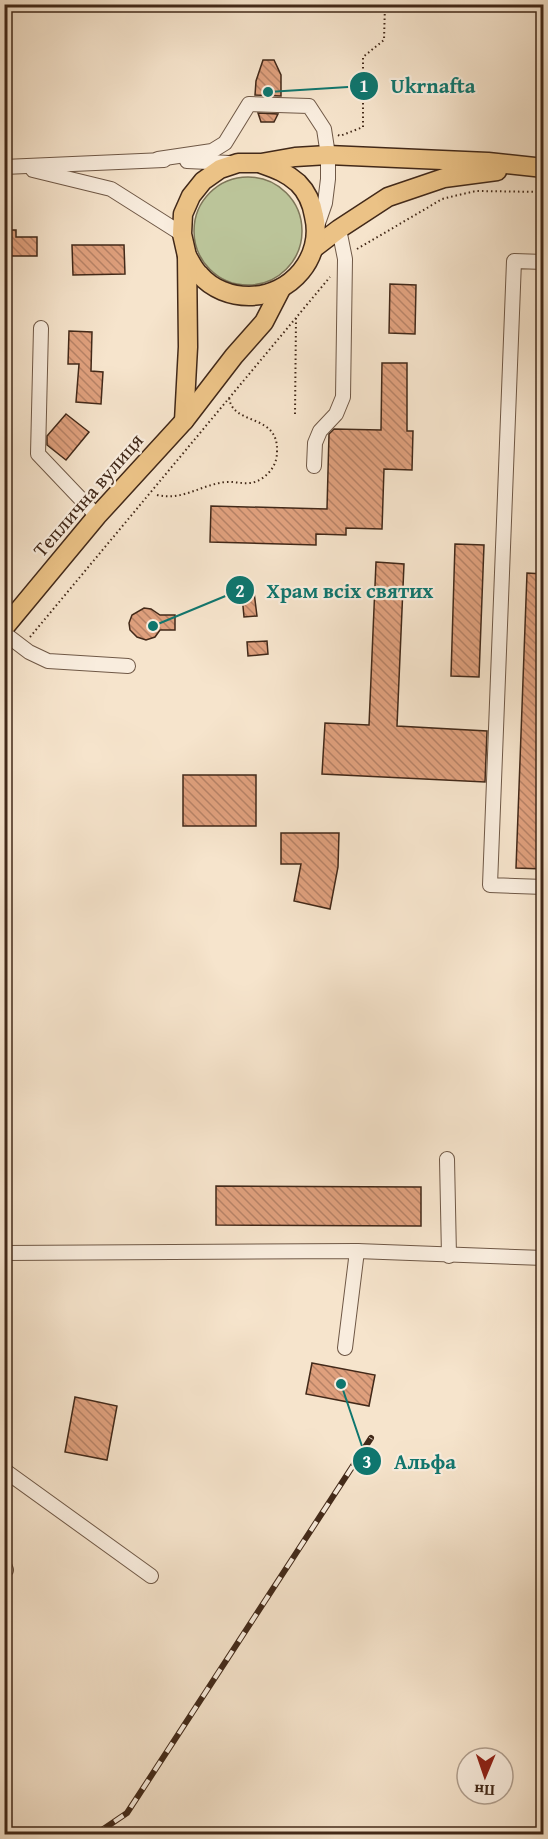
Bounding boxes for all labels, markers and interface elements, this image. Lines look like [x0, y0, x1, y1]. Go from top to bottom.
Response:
callout: Ukrnafta [349, 66, 488, 105]
text: Ukrnafta [391, 70, 476, 101]
text: 1 [359, 72, 369, 99]
street label: Теплична вулиця [26, 427, 150, 563]
callout: Храм всіх святих [225, 571, 446, 610]
text: Храм всіх святих [267, 575, 433, 606]
text: 2 [235, 577, 245, 604]
callout: Альфа [352, 1442, 468, 1481]
text: Альфа [394, 1446, 456, 1477]
text: 3 [362, 1448, 372, 1475]
north arrow [455, 1746, 515, 1806]
text: Пн [474, 1779, 495, 1803]

